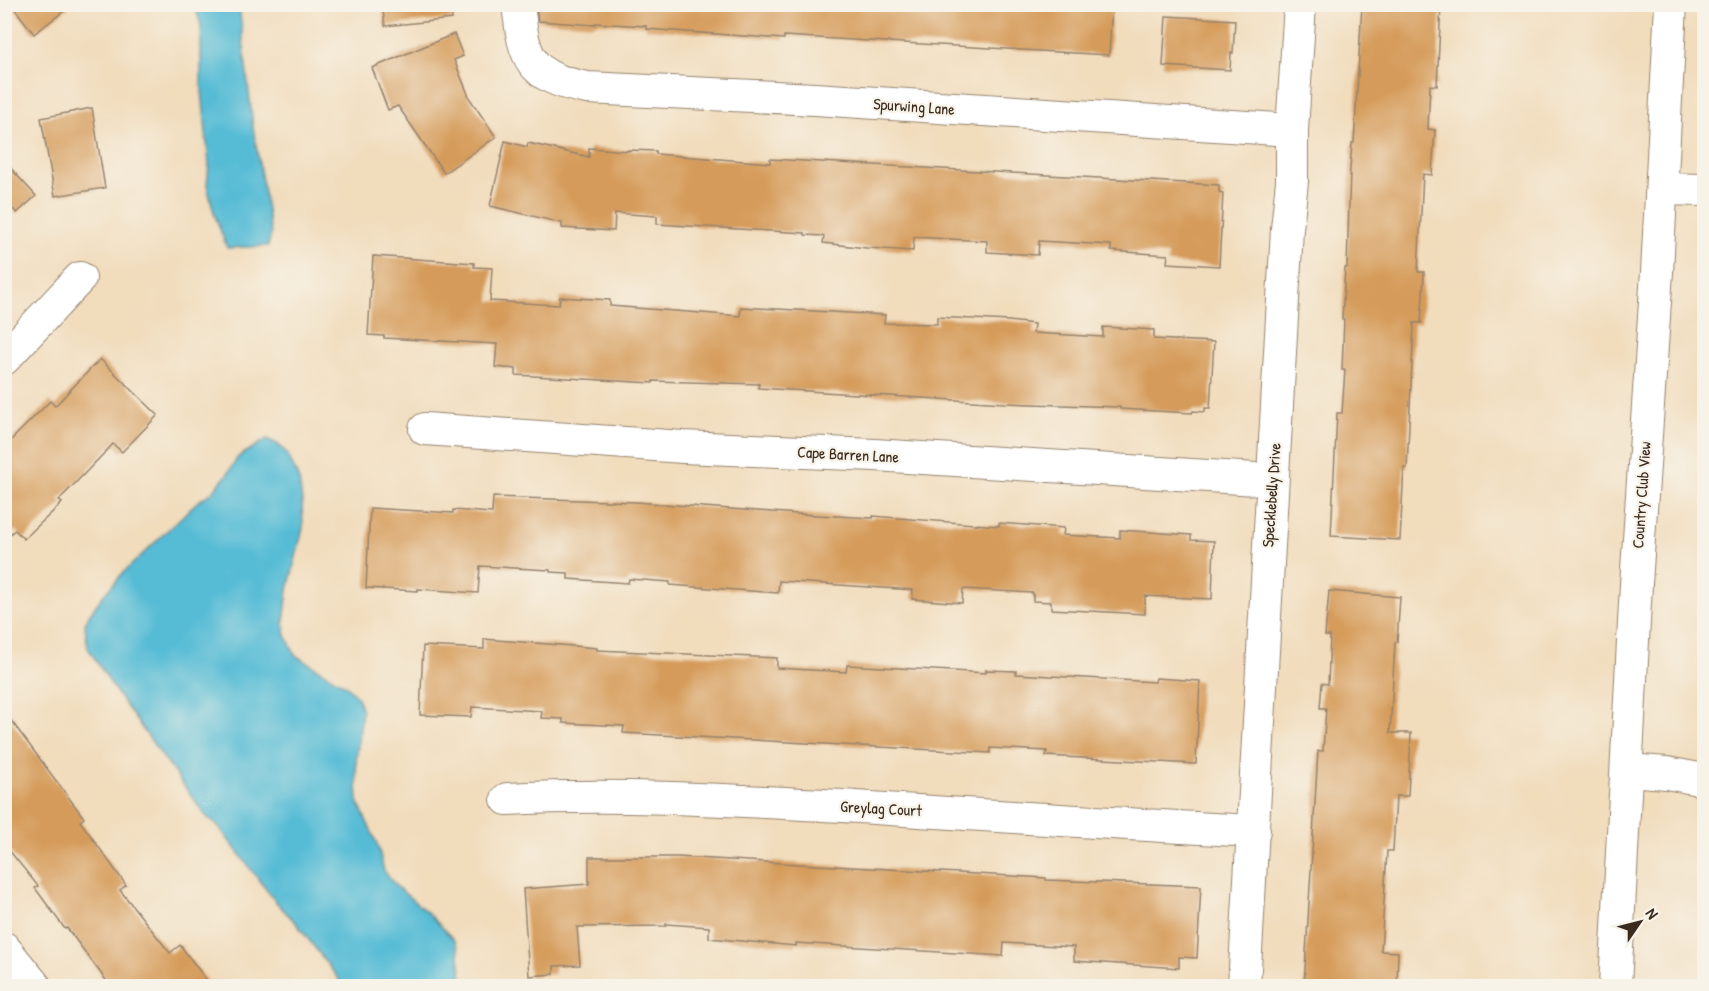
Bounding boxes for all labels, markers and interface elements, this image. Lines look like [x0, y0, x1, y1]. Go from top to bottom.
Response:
street label: Spurwing Lane [873, 92, 956, 120]
street label: Cape Barren Lane [797, 440, 900, 468]
street label: Country Club View [1626, 441, 1656, 549]
street label: Specklebelly Drive [1256, 442, 1286, 548]
street label: Greylag Court [840, 795, 923, 821]
north arrow [1610, 892, 1670, 952]
text: N [1641, 904, 1664, 924]

